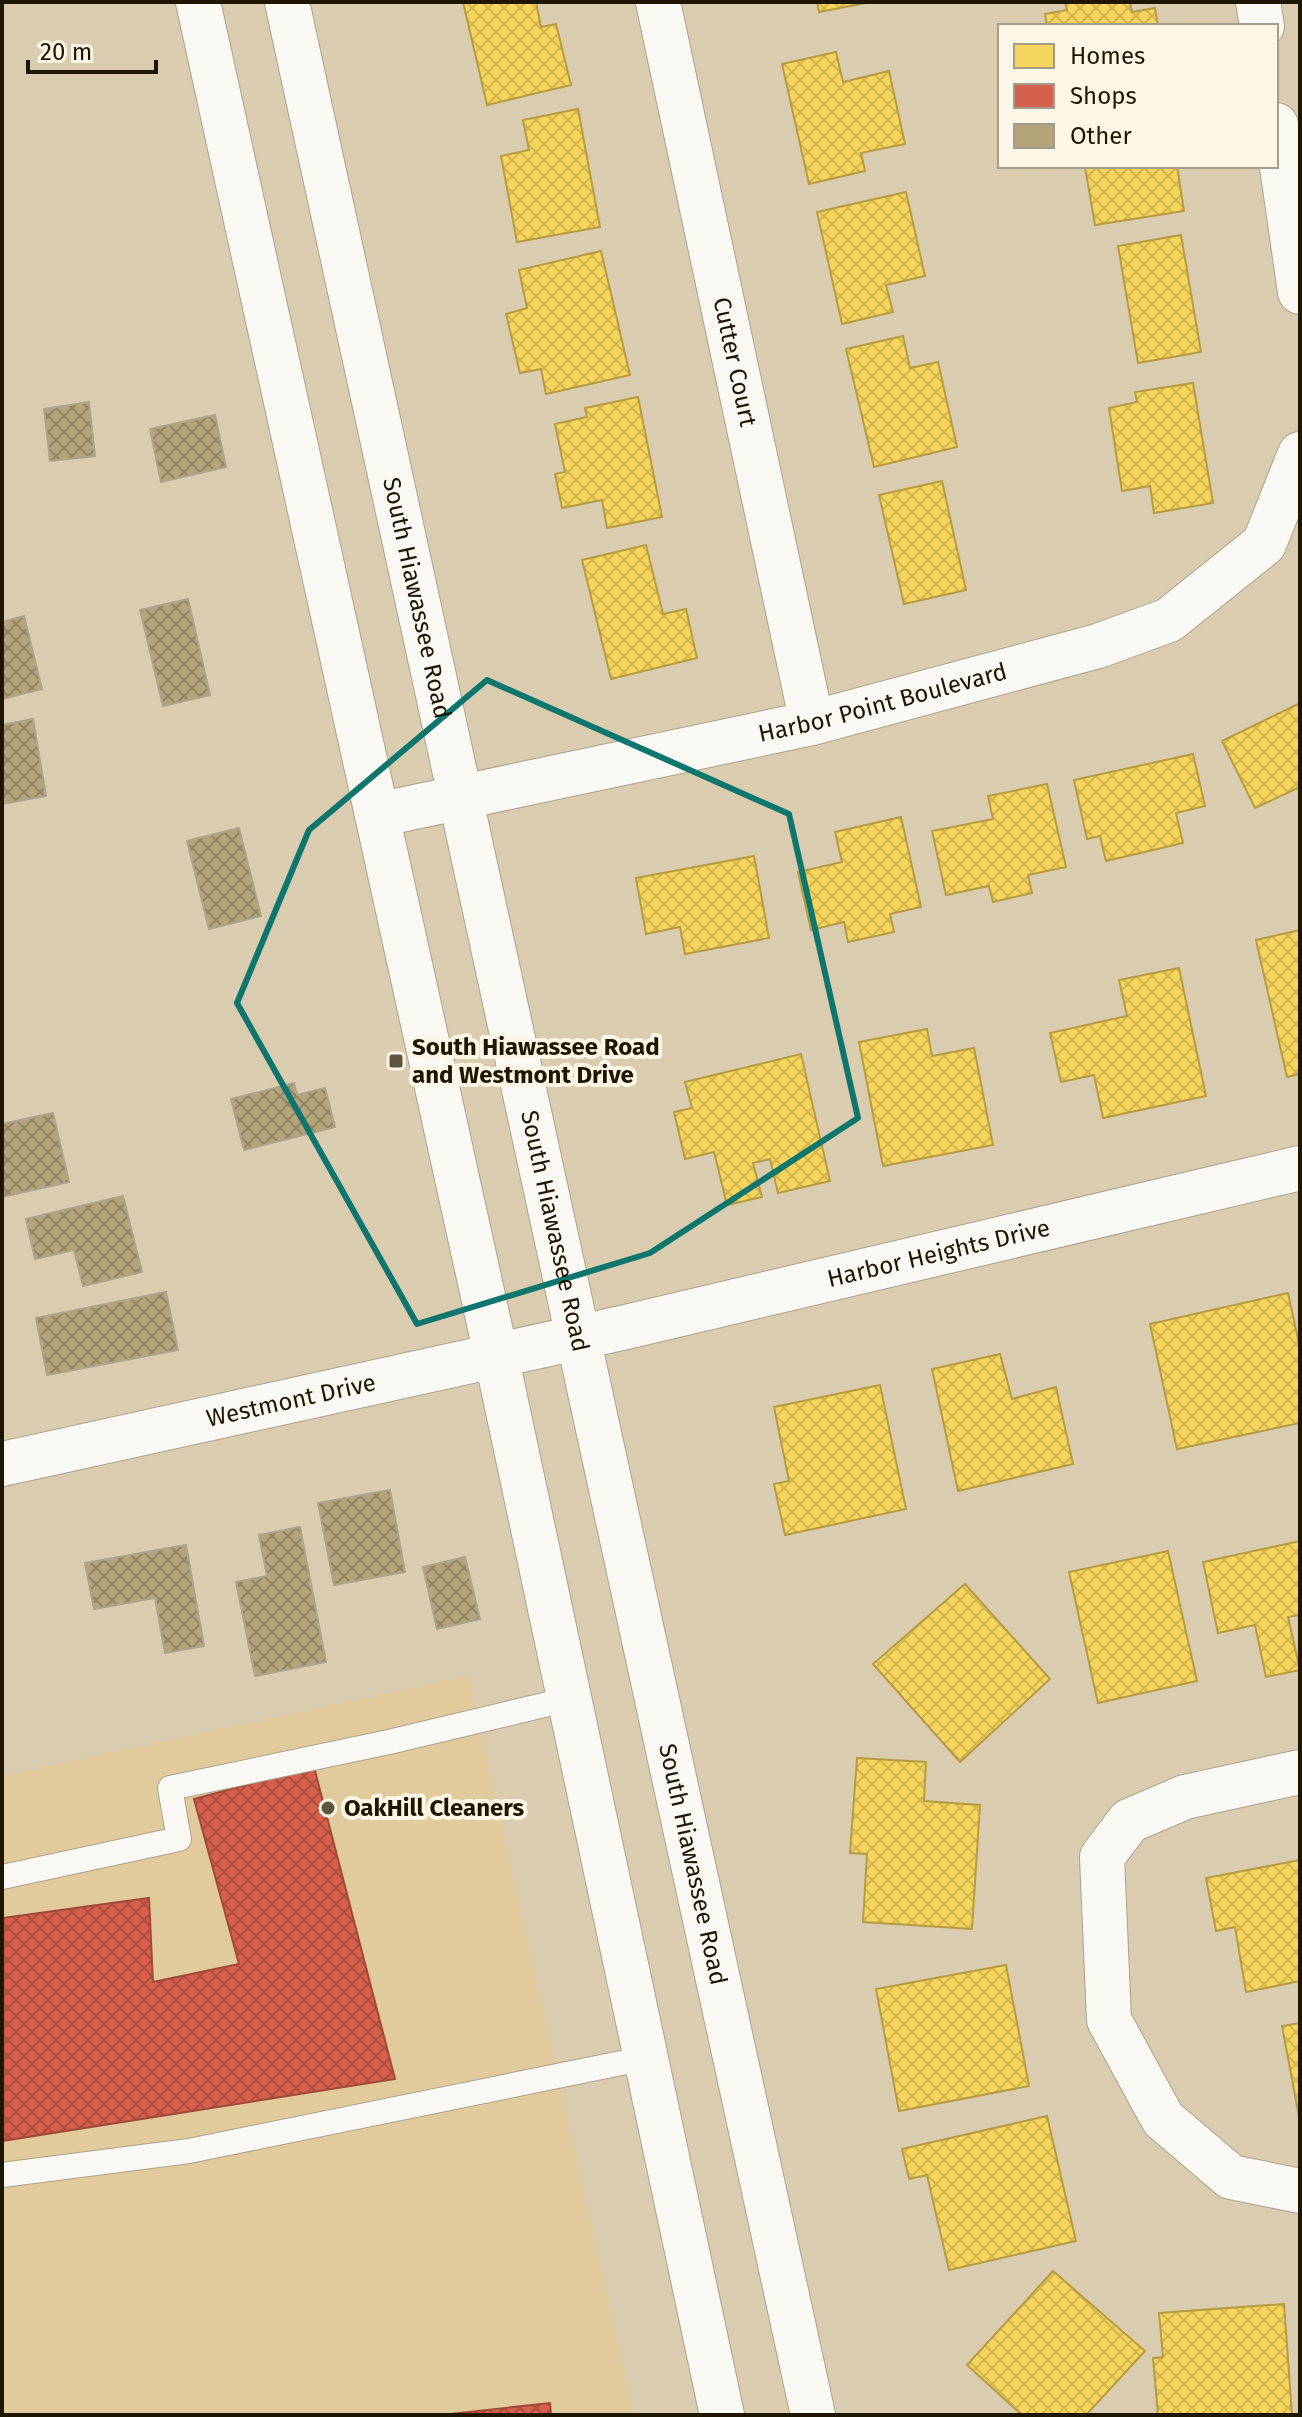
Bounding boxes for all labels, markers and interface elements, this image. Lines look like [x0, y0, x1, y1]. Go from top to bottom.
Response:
scale bar [28, 24, 156, 74]
legend [998, 24, 1278, 168]
text: 20 m [40, 38, 92, 66]
text: Homes [1070, 42, 1145, 70]
text: Shops [1070, 82, 1137, 110]
text: Other [1070, 122, 1132, 150]
street label: Cutter Court [707, 295, 762, 429]
street label: South Hiawassee Road [377, 475, 457, 721]
street label: Harbor Point Boulevard [756, 657, 1010, 748]
place label: South Hiawassee Road and Westmont Drive [412, 1033, 660, 1089]
marker: South Hiawassee Road and Westmont Drive [387, 1052, 405, 1070]
street label: South Hiawassee Road [515, 1108, 595, 1354]
street label: Harbor Heights Drive [824, 1213, 1053, 1293]
street label: Westmont Drive [204, 1368, 378, 1433]
street label: South Hiawassee Road [653, 1741, 733, 1987]
place label: OakHill Cleaners [344, 1794, 525, 1822]
marker: OakHill Cleaners [319, 1799, 337, 1817]

